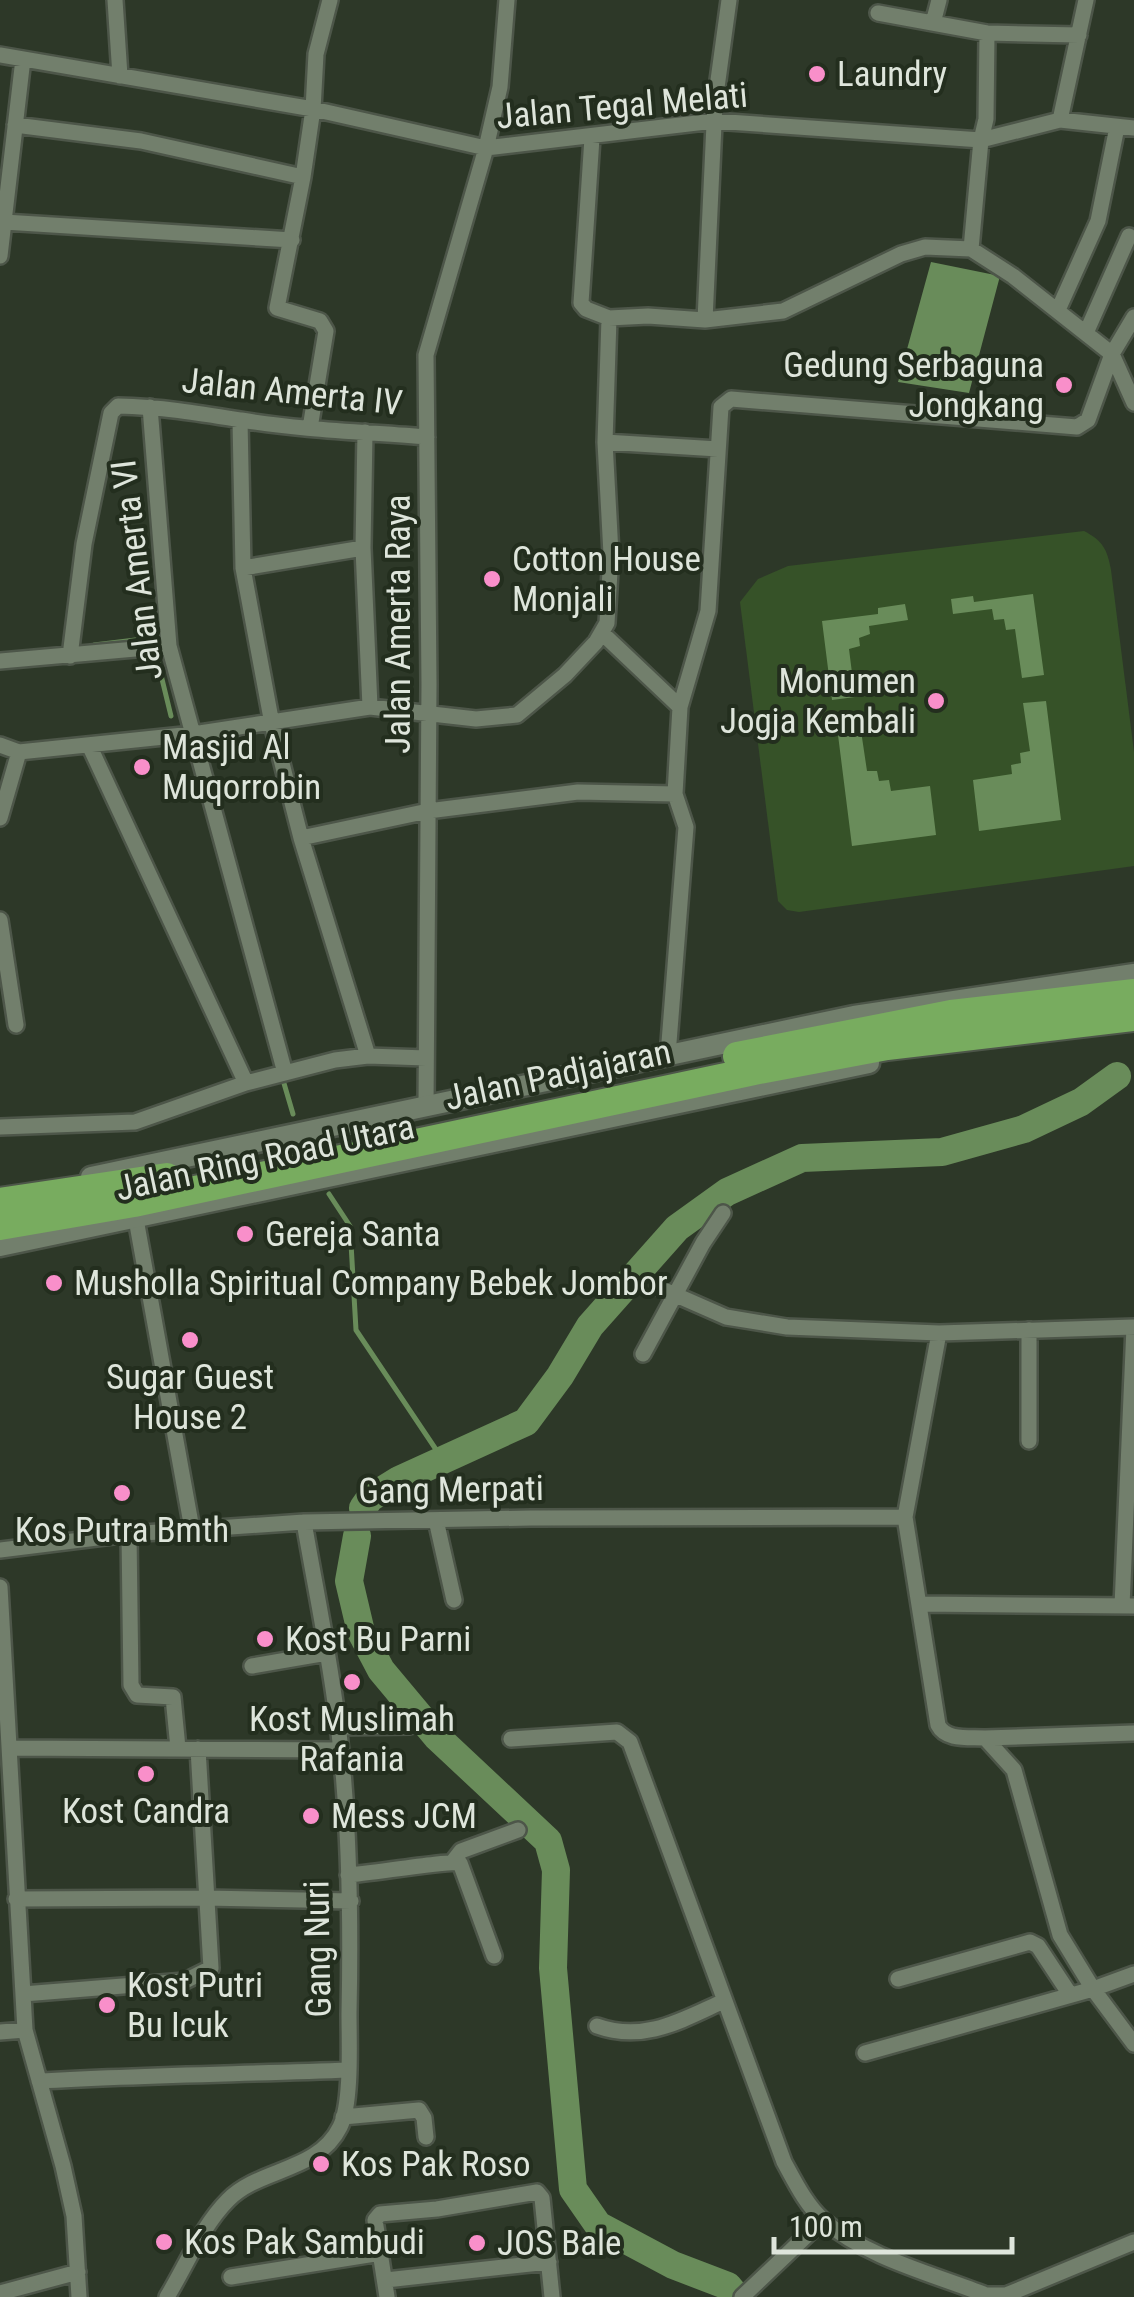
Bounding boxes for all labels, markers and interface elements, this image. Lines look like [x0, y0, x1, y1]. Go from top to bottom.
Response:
place label: Laundry [837, 54, 947, 95]
marker: Laundry [806, 63, 828, 85]
street label: Jalan Tegal Melati [495, 75, 749, 137]
place label: Gedung Serbaguna Jongkang [783, 345, 1044, 426]
street label: Jalan Amerta IV [180, 360, 404, 424]
marker: Gedung Serbaguna Jongkang [1053, 374, 1075, 396]
street label: Jalan Amerta VI [103, 458, 171, 682]
street label: Jalan Amerta Raya [378, 494, 419, 754]
place label: Cotton House Monjali [512, 539, 701, 620]
marker: Cotton House Monjali [481, 568, 503, 590]
place label: Monumen Jogja Kembali [720, 661, 916, 742]
marker: Monumen Jogja Kembali [925, 690, 947, 712]
place label: Masjid Al Muqorrobin [162, 727, 321, 808]
marker: Masjid Al Muqorrobin [131, 756, 153, 778]
street label: Jalan Padjajaran [441, 1031, 675, 1119]
street label: Jalan Ring Road Utara [112, 1106, 418, 1210]
place label: Gereja Santa [265, 1214, 440, 1255]
marker: Gereja Santa [234, 1223, 256, 1245]
place label: Musholla Spiritual Company Bebek Jombor [74, 1263, 668, 1304]
marker: Musholla Spiritual Company Bebek Jombor [43, 1272, 65, 1294]
marker: Sugar Guest House 2 [179, 1329, 201, 1351]
place label: Sugar Guest House 2 [106, 1357, 274, 1438]
street label: Gang Merpati [358, 1468, 544, 1512]
marker: Kos Putra Bmth [111, 1482, 133, 1504]
place label: Kos Putra Bmth [15, 1510, 229, 1551]
place label: Kost Bu Parni [285, 1619, 471, 1660]
marker: Kost Bu Parni [254, 1628, 276, 1650]
marker: Kost Muslimah Rafania [341, 1671, 363, 1693]
place label: Kost Muslimah Rafania [249, 1699, 455, 1780]
marker: Kost Candra [135, 1763, 157, 1785]
place label: Kost Candra [62, 1791, 230, 1832]
place label: Mess JCM [331, 1796, 477, 1837]
marker: Mess JCM [300, 1805, 322, 1827]
street label: Gang Nuri [296, 1880, 340, 2018]
place label: Kost Putri Bu Icuk [127, 1965, 263, 2046]
marker: Kost Putri Bu Icuk [96, 1994, 118, 2016]
place label: Kos Pak Roso [341, 2144, 531, 2185]
marker: Kos Pak Roso [310, 2153, 332, 2175]
scale bar [774, 2192, 1012, 2254]
text: 100 m [789, 2209, 863, 2244]
place label: Kos Pak Sambudi [184, 2222, 425, 2263]
place label: JOS Bale [497, 2223, 621, 2264]
marker: Kos Pak Sambudi [153, 2231, 175, 2253]
marker: JOS Bale [466, 2232, 488, 2254]

